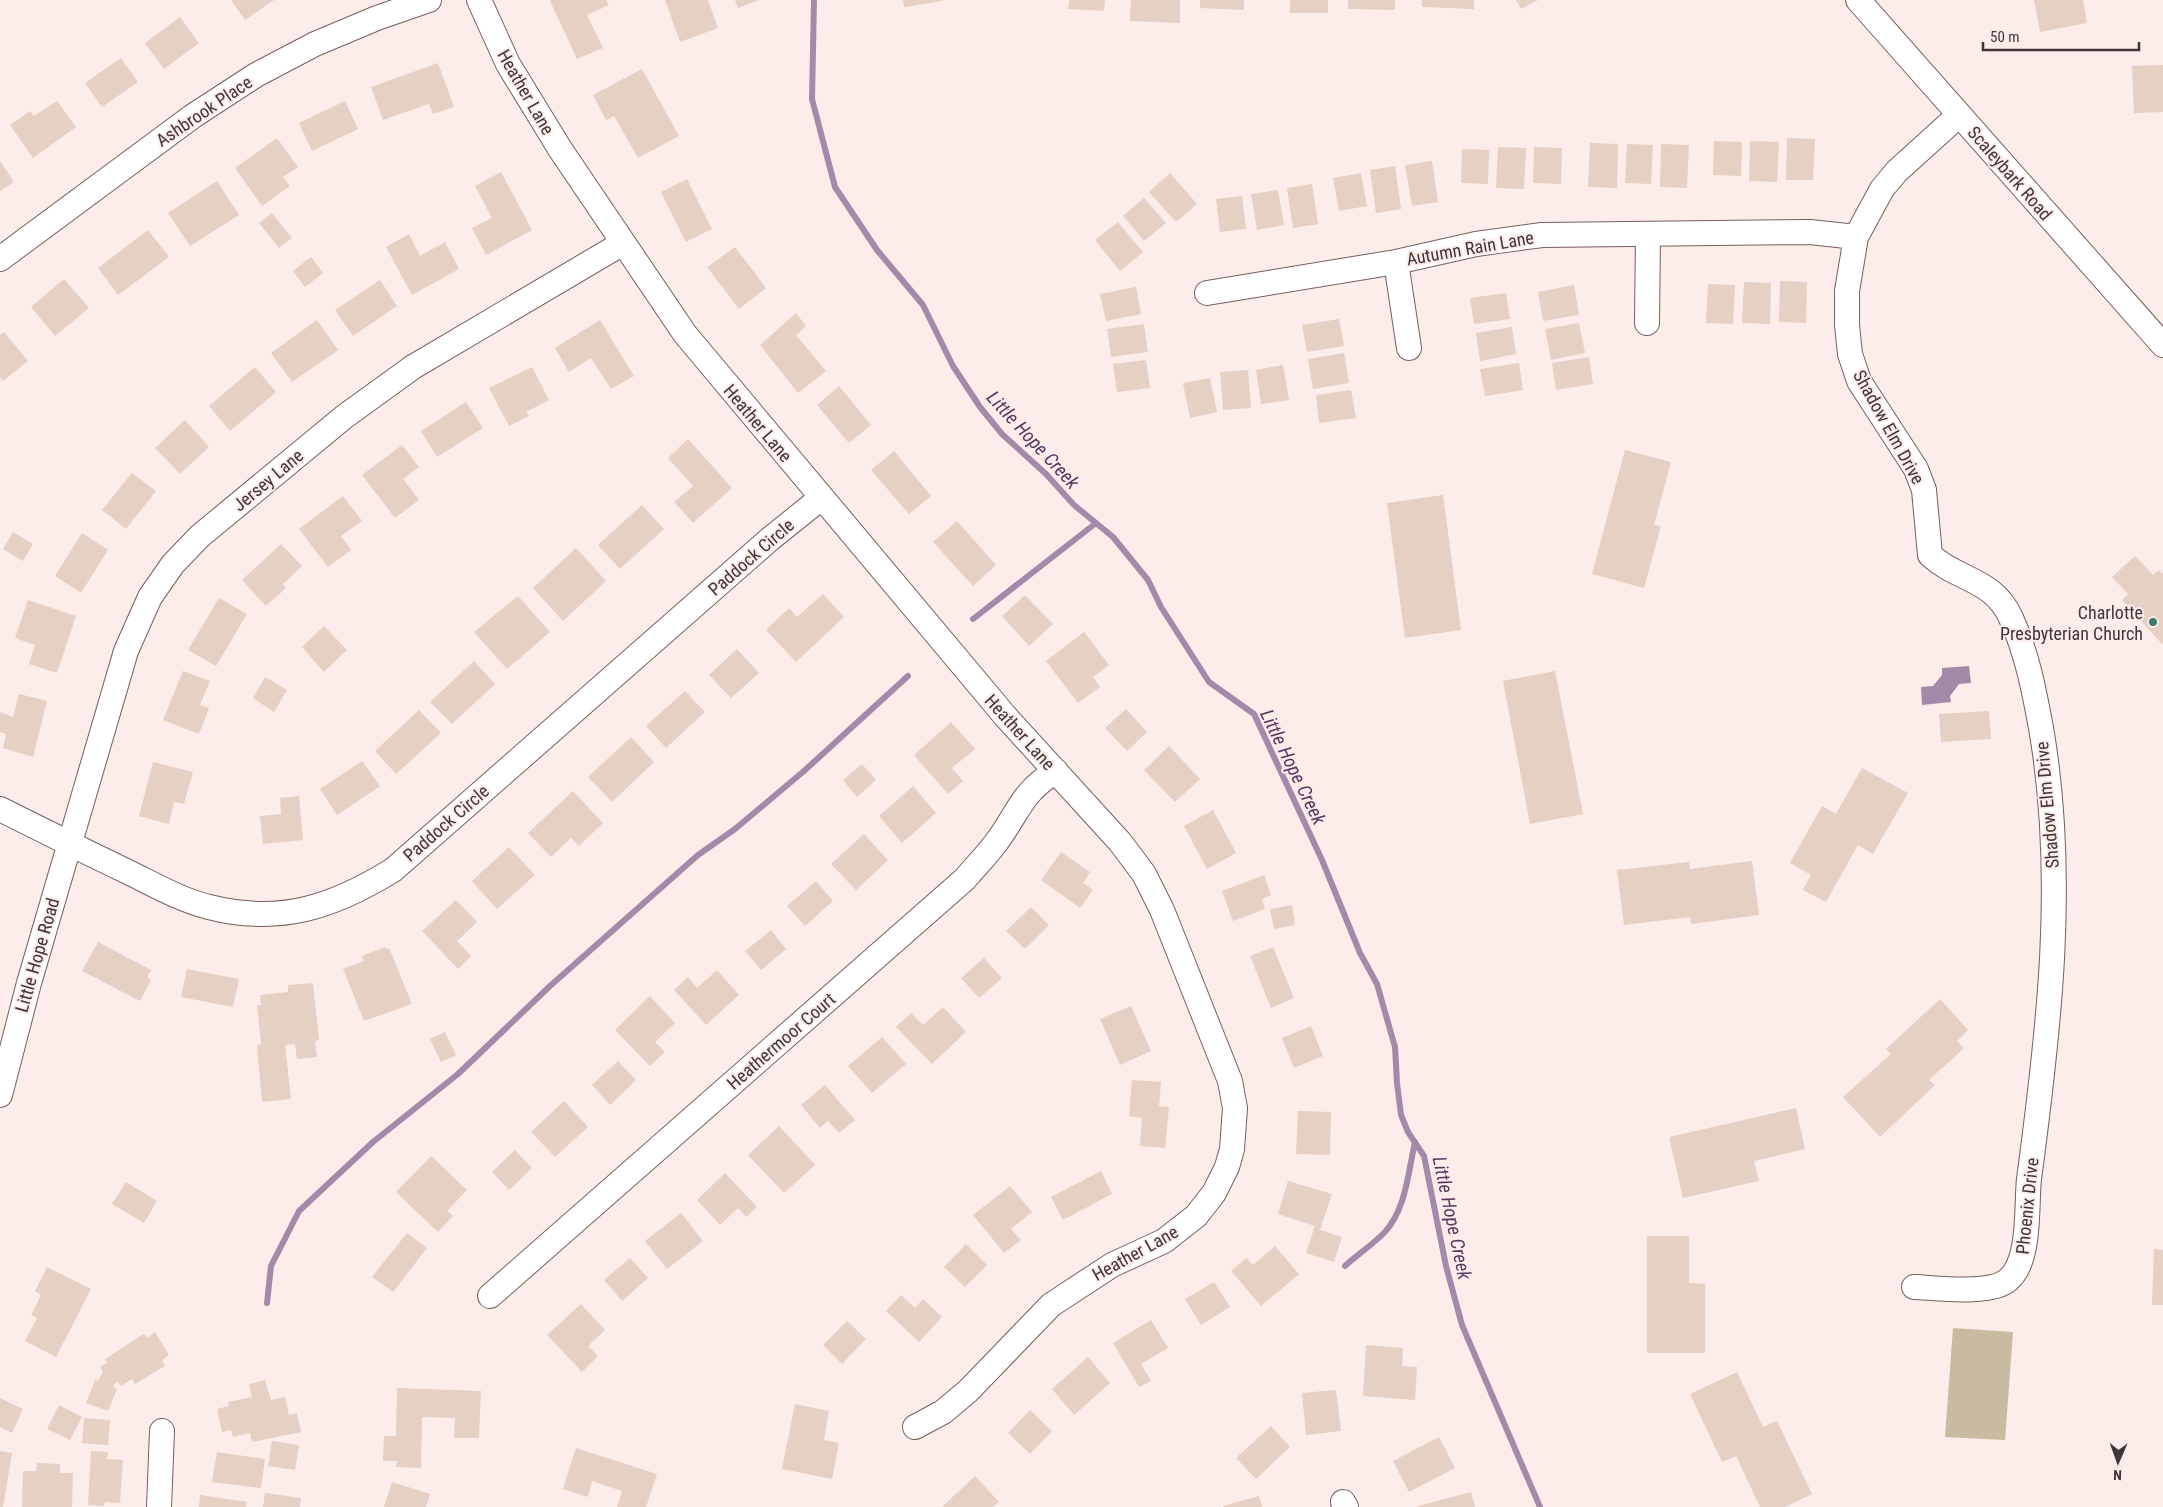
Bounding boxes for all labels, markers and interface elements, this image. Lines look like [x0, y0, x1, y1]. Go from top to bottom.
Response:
scale bar [1983, 20, 2139, 52]
text: 50 m [1990, 28, 2020, 46]
street label: Heather Lane [493, 46, 559, 138]
street label: Ashbrook Place [152, 71, 256, 151]
street label: Scaleybark Road [1964, 122, 2056, 224]
street label: Autumn Rain Lane [1405, 226, 1535, 270]
street label: Shadow Elm Drive [1849, 366, 1929, 488]
street label: Heather Lane [720, 380, 796, 466]
water label: Little Hope Creek [982, 386, 1085, 494]
street label: Jersey Lane [229, 445, 307, 515]
street label: Paddock Circle [704, 514, 798, 600]
place label: Charlotte Presbyterian Church [2000, 602, 2143, 644]
marker: Charlotte Presbyterian Church [2147, 616, 2159, 628]
street label: Heather Lane [981, 690, 1059, 774]
water label: Little Hope Creek [1255, 706, 1331, 829]
street label: Shadow Elm Drive [2031, 741, 2063, 869]
street label: Paddock Circle [399, 780, 493, 866]
street label: Little Hope Road [11, 895, 63, 1015]
street label: Heathermoor Court [723, 988, 839, 1094]
water label: Little Hope Creek [1428, 1154, 1476, 1282]
street label: Phoenix Drive [2011, 1157, 2043, 1255]
street label: Heather Lane [1089, 1221, 1181, 1285]
north arrow [2093, 1437, 2143, 1487]
text: N [2113, 1467, 2122, 1483]

